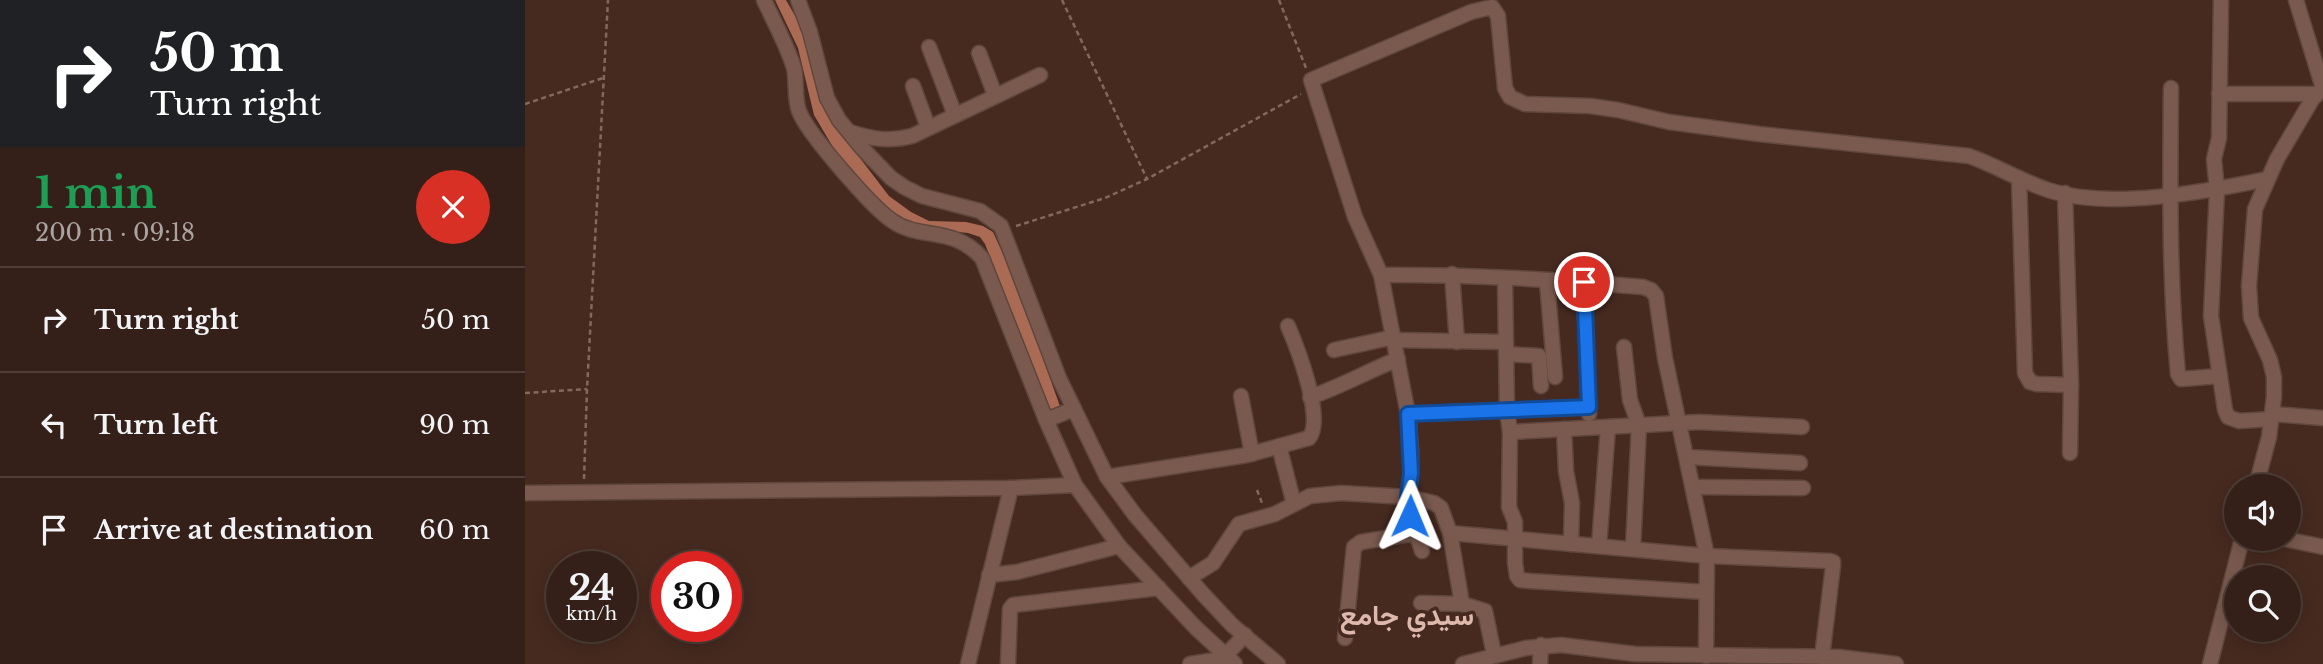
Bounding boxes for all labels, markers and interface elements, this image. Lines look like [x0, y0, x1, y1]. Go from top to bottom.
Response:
text: 50 m [150, 23, 283, 84]
icon: right [35, 28, 126, 119]
text: Turn right [150, 84, 321, 124]
text: 1 min [35, 167, 157, 219]
button: close [416, 170, 490, 244]
text: 200 m · 09:18 [35, 219, 195, 247]
pin [1554, 252, 1614, 312]
icon: arrive [1565, 263, 1603, 301]
icon: right [35, 301, 73, 339]
text: Turn right [94, 304, 239, 336]
text: 50 m [421, 304, 490, 336]
icon: left [35, 406, 73, 444]
text: Turn left [94, 409, 218, 441]
text: 90 m [419, 409, 490, 441]
map controls [2224, 474, 2301, 642]
button: sound [2224, 474, 2301, 551]
position arrow [1373, 479, 1447, 553]
icon: arrive [35, 511, 73, 549]
text: Arrive at destination [94, 514, 374, 546]
text: 60 m [419, 514, 490, 546]
speed limit sign: 30 [651, 551, 742, 642]
button: search [2224, 565, 2301, 642]
text: 24 [568, 566, 615, 609]
district label: سيدي جامع [1340, 598, 1474, 639]
text: km/h [566, 603, 617, 625]

